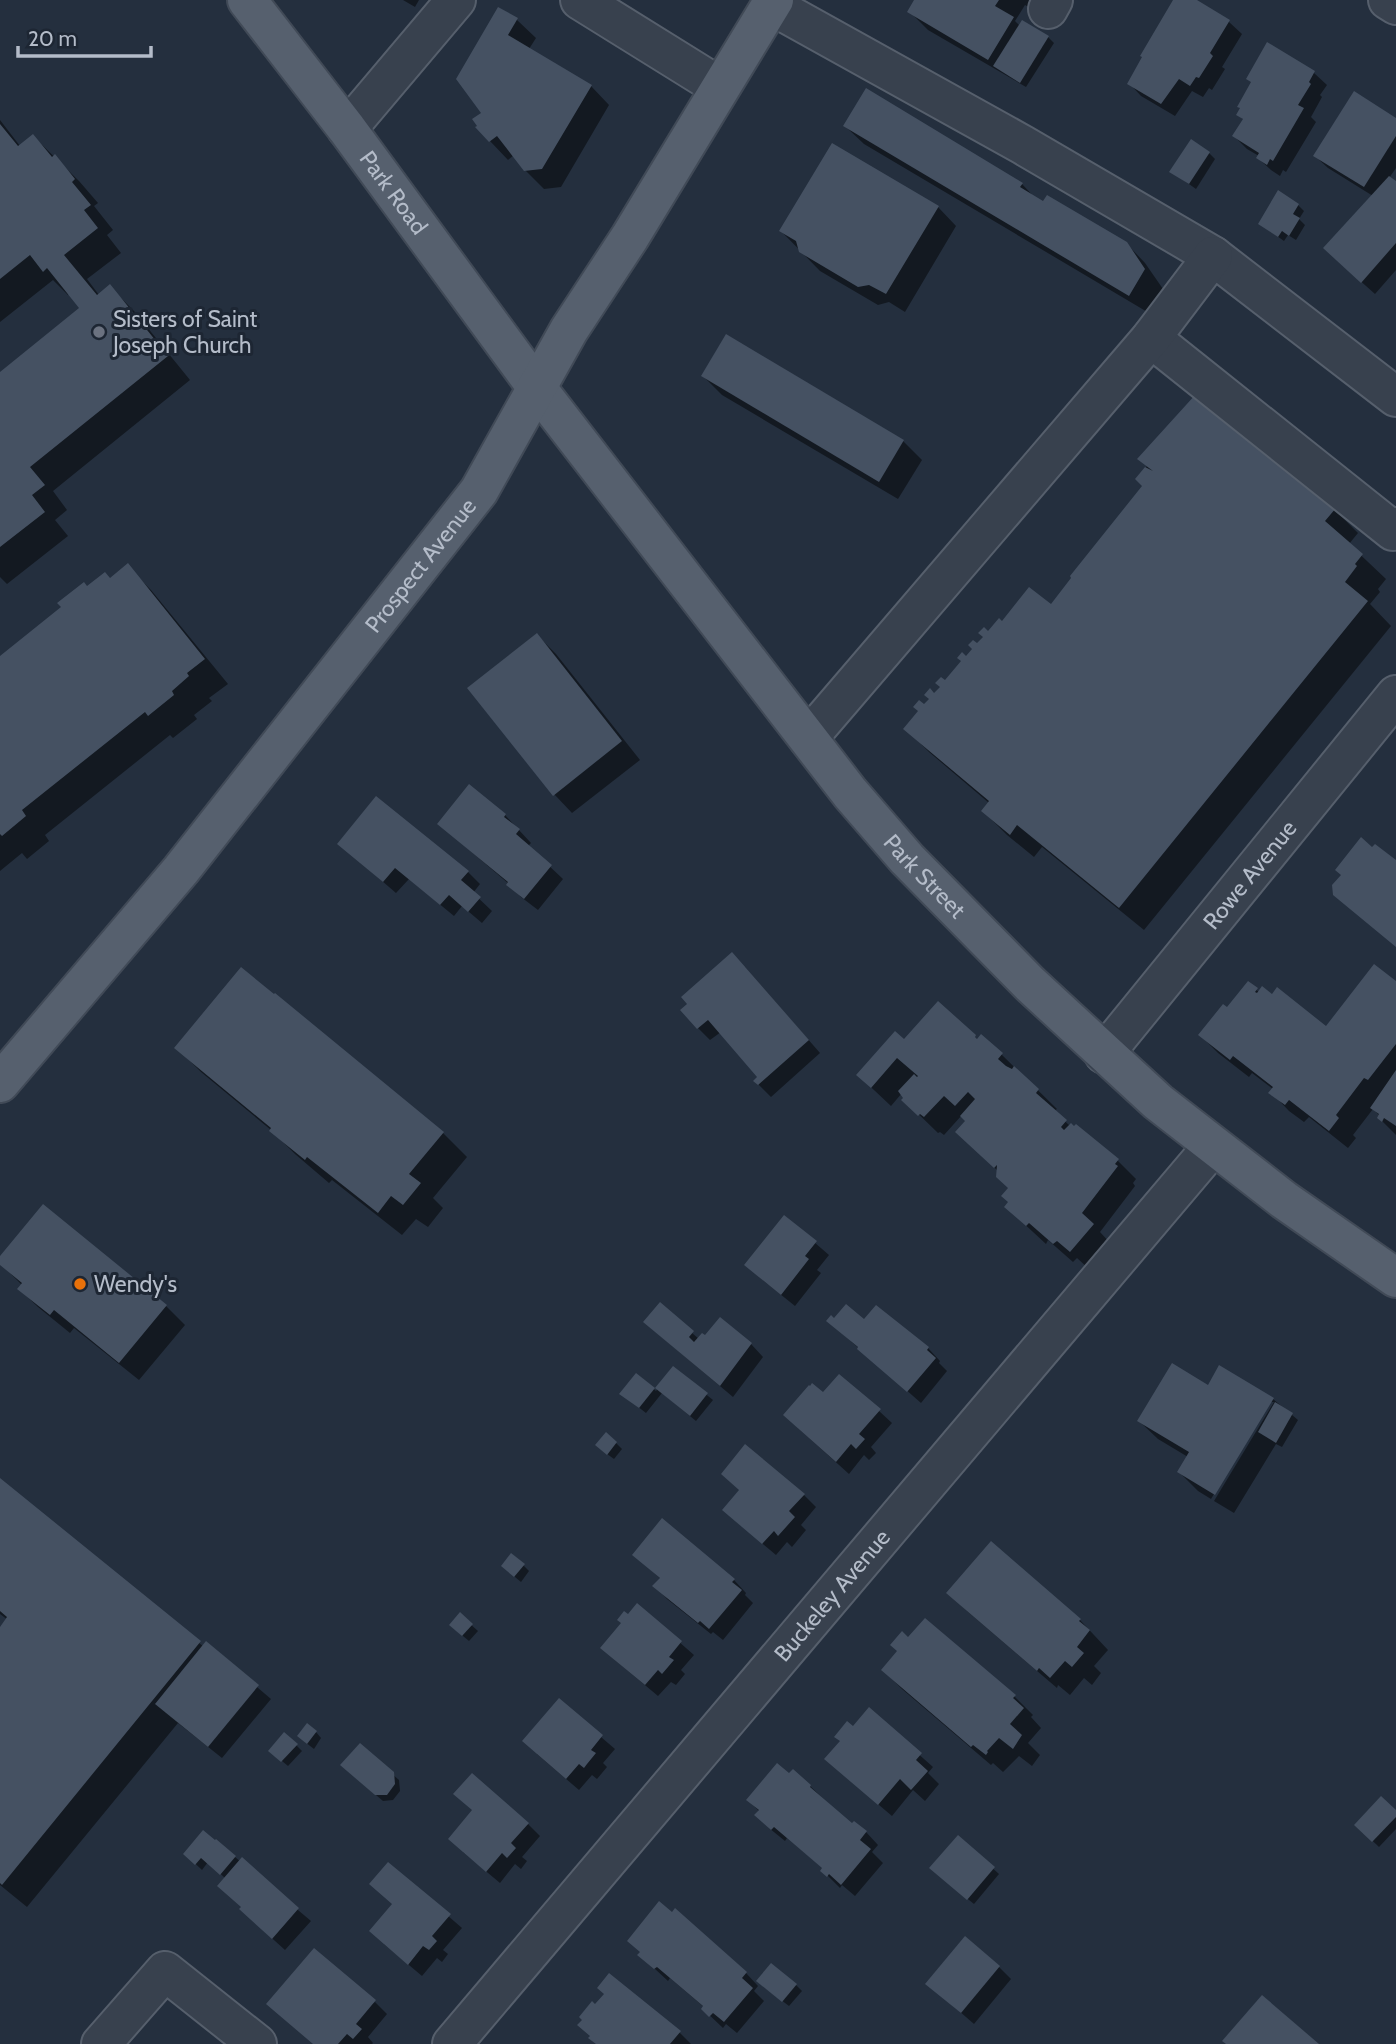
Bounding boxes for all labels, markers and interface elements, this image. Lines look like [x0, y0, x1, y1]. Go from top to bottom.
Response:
scale bar [18, 14, 150, 58]
text: 20 m [28, 26, 77, 51]
street label: Park Road [354, 145, 433, 240]
place label: Sisters of Saint Joseph Church [112, 305, 257, 359]
marker: Sisters of Saint Joseph Church [91, 324, 107, 340]
street label: Prospect Avenue [359, 492, 482, 638]
street label: Rowe Avenue [1197, 814, 1303, 935]
street label: Park Street [878, 828, 971, 924]
place label: Wendy's [94, 1270, 177, 1298]
marker: Wendy's [72, 1276, 88, 1292]
street label: Buckeley Avenue [768, 1523, 896, 1667]

